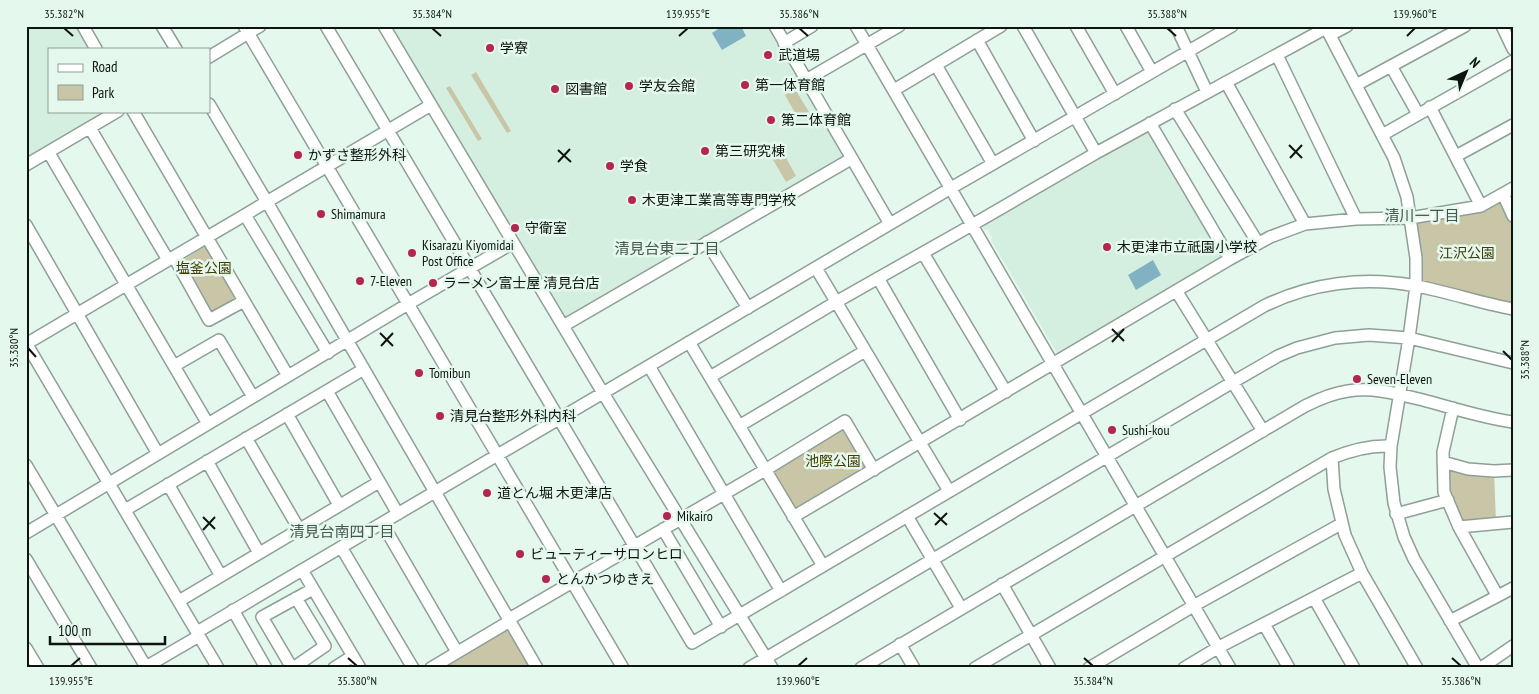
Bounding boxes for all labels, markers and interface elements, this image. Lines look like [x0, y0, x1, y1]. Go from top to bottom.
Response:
text: 35.382°N [44, 6, 84, 21]
text: 35.384°N [412, 6, 452, 21]
text: 139.955°E [666, 6, 710, 21]
text: 35.386°N [779, 6, 819, 21]
text: 35.388°N [1147, 6, 1187, 21]
text: 139.960°E [1393, 6, 1437, 21]
place label: 学寮 [500, 39, 528, 57]
marker: 学寮 [484, 42, 496, 54]
place label: 武道場 [778, 46, 820, 64]
legend [48, 48, 210, 112]
north arrow [1442, 48, 1492, 98]
marker: 武道場 [762, 49, 774, 61]
text: N [1466, 54, 1484, 72]
text: Road [92, 57, 118, 76]
place label: 第一体育館 [755, 76, 825, 94]
place label: 学友会館 [639, 77, 695, 95]
marker: 第一体育館 [739, 79, 751, 91]
place label: 図書館 [565, 80, 607, 98]
marker: 学友会館 [623, 80, 635, 92]
text: Park [92, 83, 114, 102]
marker: 図書館 [549, 83, 561, 95]
place label: 第二体育館 [781, 111, 851, 129]
marker: 第二体育館 [765, 114, 777, 126]
place label: 第三研究棟 [715, 142, 785, 160]
marker: 第三研究棟 [699, 145, 711, 157]
place label: かずさ整形外科 [308, 146, 406, 164]
marker: かずさ整形外科 [292, 149, 304, 161]
place label: 学食 [620, 157, 648, 175]
marker: 学食 [604, 160, 616, 172]
place label: 木更津工業高等専門学校 [642, 191, 796, 209]
marker: 木更津工業高等専門学校 [626, 194, 638, 206]
place label: Shimamura [331, 205, 386, 223]
district label: 清川一丁目 [1384, 206, 1460, 225]
marker: Shimamura [315, 208, 327, 220]
place label: 守衛室 [525, 219, 567, 237]
marker: 守衛室 [509, 222, 521, 234]
place label: Kisarazu Kiyomidai Post Office [422, 236, 514, 270]
place label: 木更津市立祇園小学校 [1117, 238, 1257, 256]
district label: 清見台東二丁目 [614, 239, 720, 258]
marker: 木更津市立祇園小学校 [1101, 241, 1113, 253]
park label: 江沢公園 [1439, 244, 1495, 262]
marker: Kisarazu Kiyomidai Post Office [406, 247, 418, 259]
park label: 塩釜公園 [176, 259, 232, 277]
place label: 7-Eleven [370, 272, 412, 290]
place label: ラーメン富士屋 清見台店 [443, 274, 599, 292]
marker: 7-Eleven [354, 275, 366, 287]
marker: ラーメン富士屋 清見台店 [427, 277, 439, 289]
text: 35.380°N [6, 328, 21, 368]
text: 35.388°N [1517, 340, 1532, 380]
place label: Tomibun [429, 364, 470, 382]
marker: Tomibun [413, 367, 425, 379]
place label: Seven-Eleven [1367, 370, 1432, 388]
marker: Seven-Eleven [1351, 373, 1363, 385]
place label: 清見台整形外科内科 [450, 407, 576, 425]
marker: 清見台整形外科内科 [434, 410, 446, 422]
place label: Sushi-kou [1122, 421, 1170, 439]
marker: Sushi-kou [1106, 424, 1118, 436]
park label: 池際公園 [805, 452, 861, 470]
place label: 道とん堀 木更津店 [497, 484, 612, 502]
marker: 道とん堀 木更津店 [481, 487, 493, 499]
place label: Mikairo [677, 507, 713, 525]
marker: Mikairo [661, 510, 673, 522]
district label: 清見台南四丁目 [289, 522, 395, 541]
place label: ビューティーサロンヒロ [530, 545, 683, 563]
marker: ビューティーサロンヒロ [514, 548, 526, 560]
place label: とんかつゆきえ [556, 570, 654, 588]
marker: とんかつゆきえ [540, 573, 552, 585]
scale bar [50, 614, 165, 646]
text: 100 m [58, 621, 91, 640]
text: 139.955°E [49, 673, 93, 688]
text: 35.380°N [337, 673, 377, 688]
text: 139.960°E [776, 673, 820, 688]
text: 35.384°N [1073, 673, 1113, 688]
text: 35.386°N [1441, 673, 1481, 688]

